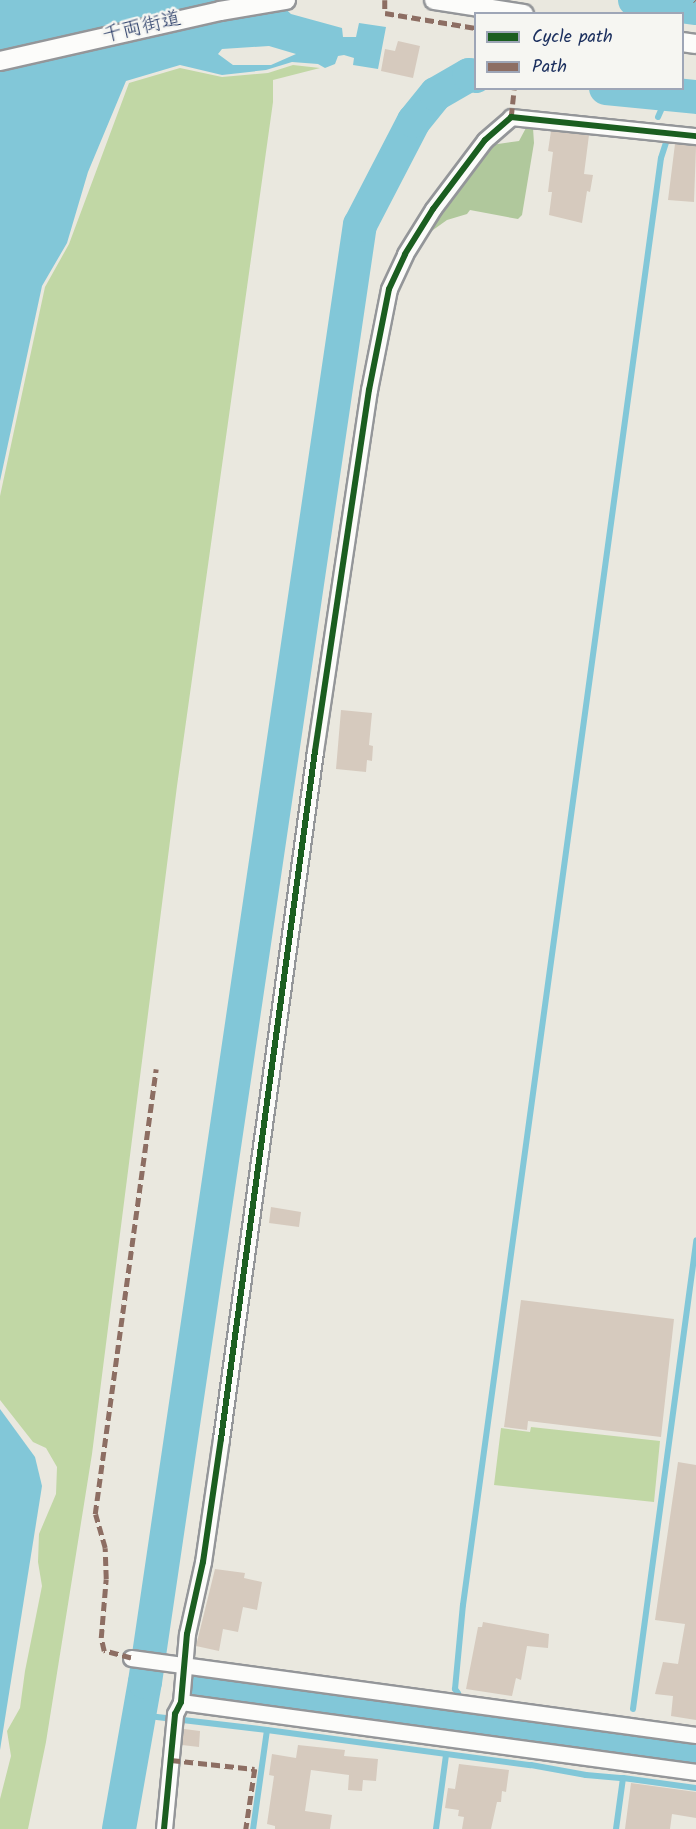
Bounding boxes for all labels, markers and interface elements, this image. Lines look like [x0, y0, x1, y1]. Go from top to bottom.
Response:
street label: 千両街道 [100, 7, 184, 49]
legend [474, 12, 684, 90]
text: Cycle path [532, 23, 613, 52]
text: Path [532, 53, 567, 82]

